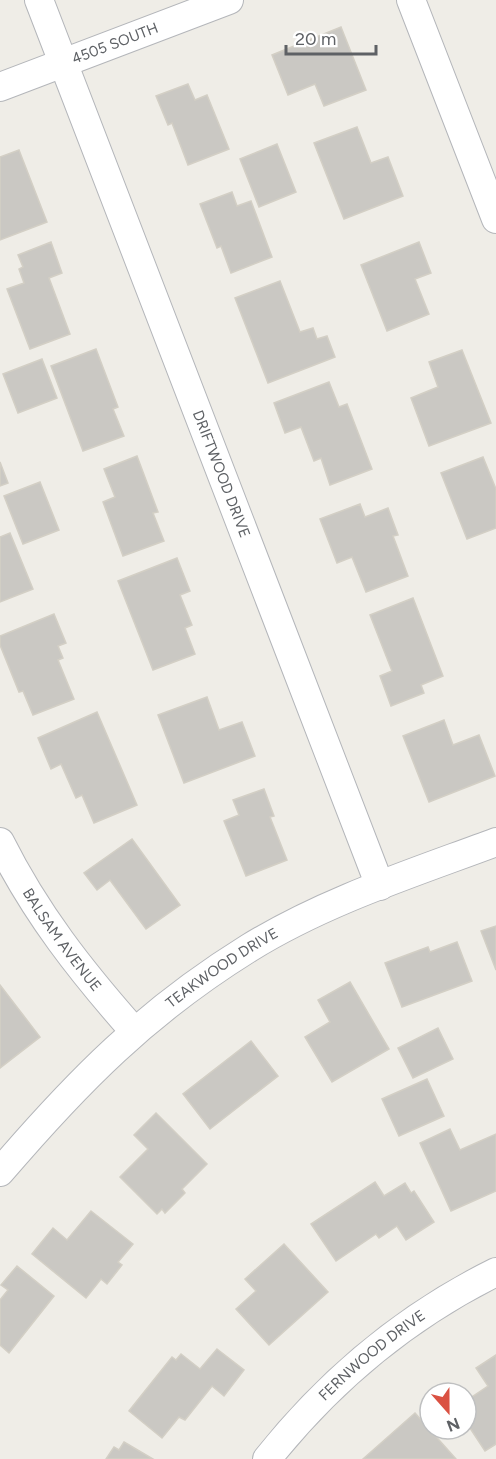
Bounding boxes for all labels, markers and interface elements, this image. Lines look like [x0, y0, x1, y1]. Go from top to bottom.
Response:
scale bar [286, 18, 376, 56]
street label: 4505 SOUTH [69, 19, 161, 68]
text: 20 m [295, 28, 336, 50]
street label: DRIFTWOOD DRIVE [189, 408, 254, 540]
street label: BALSAM AVENUE [19, 885, 105, 995]
street label: TEAKWOOD DRIVE [162, 924, 281, 1012]
street label: FERNWOOD DRIVE [315, 1306, 429, 1404]
north arrow [418, 1381, 478, 1441]
text: N [444, 1413, 462, 1436]

